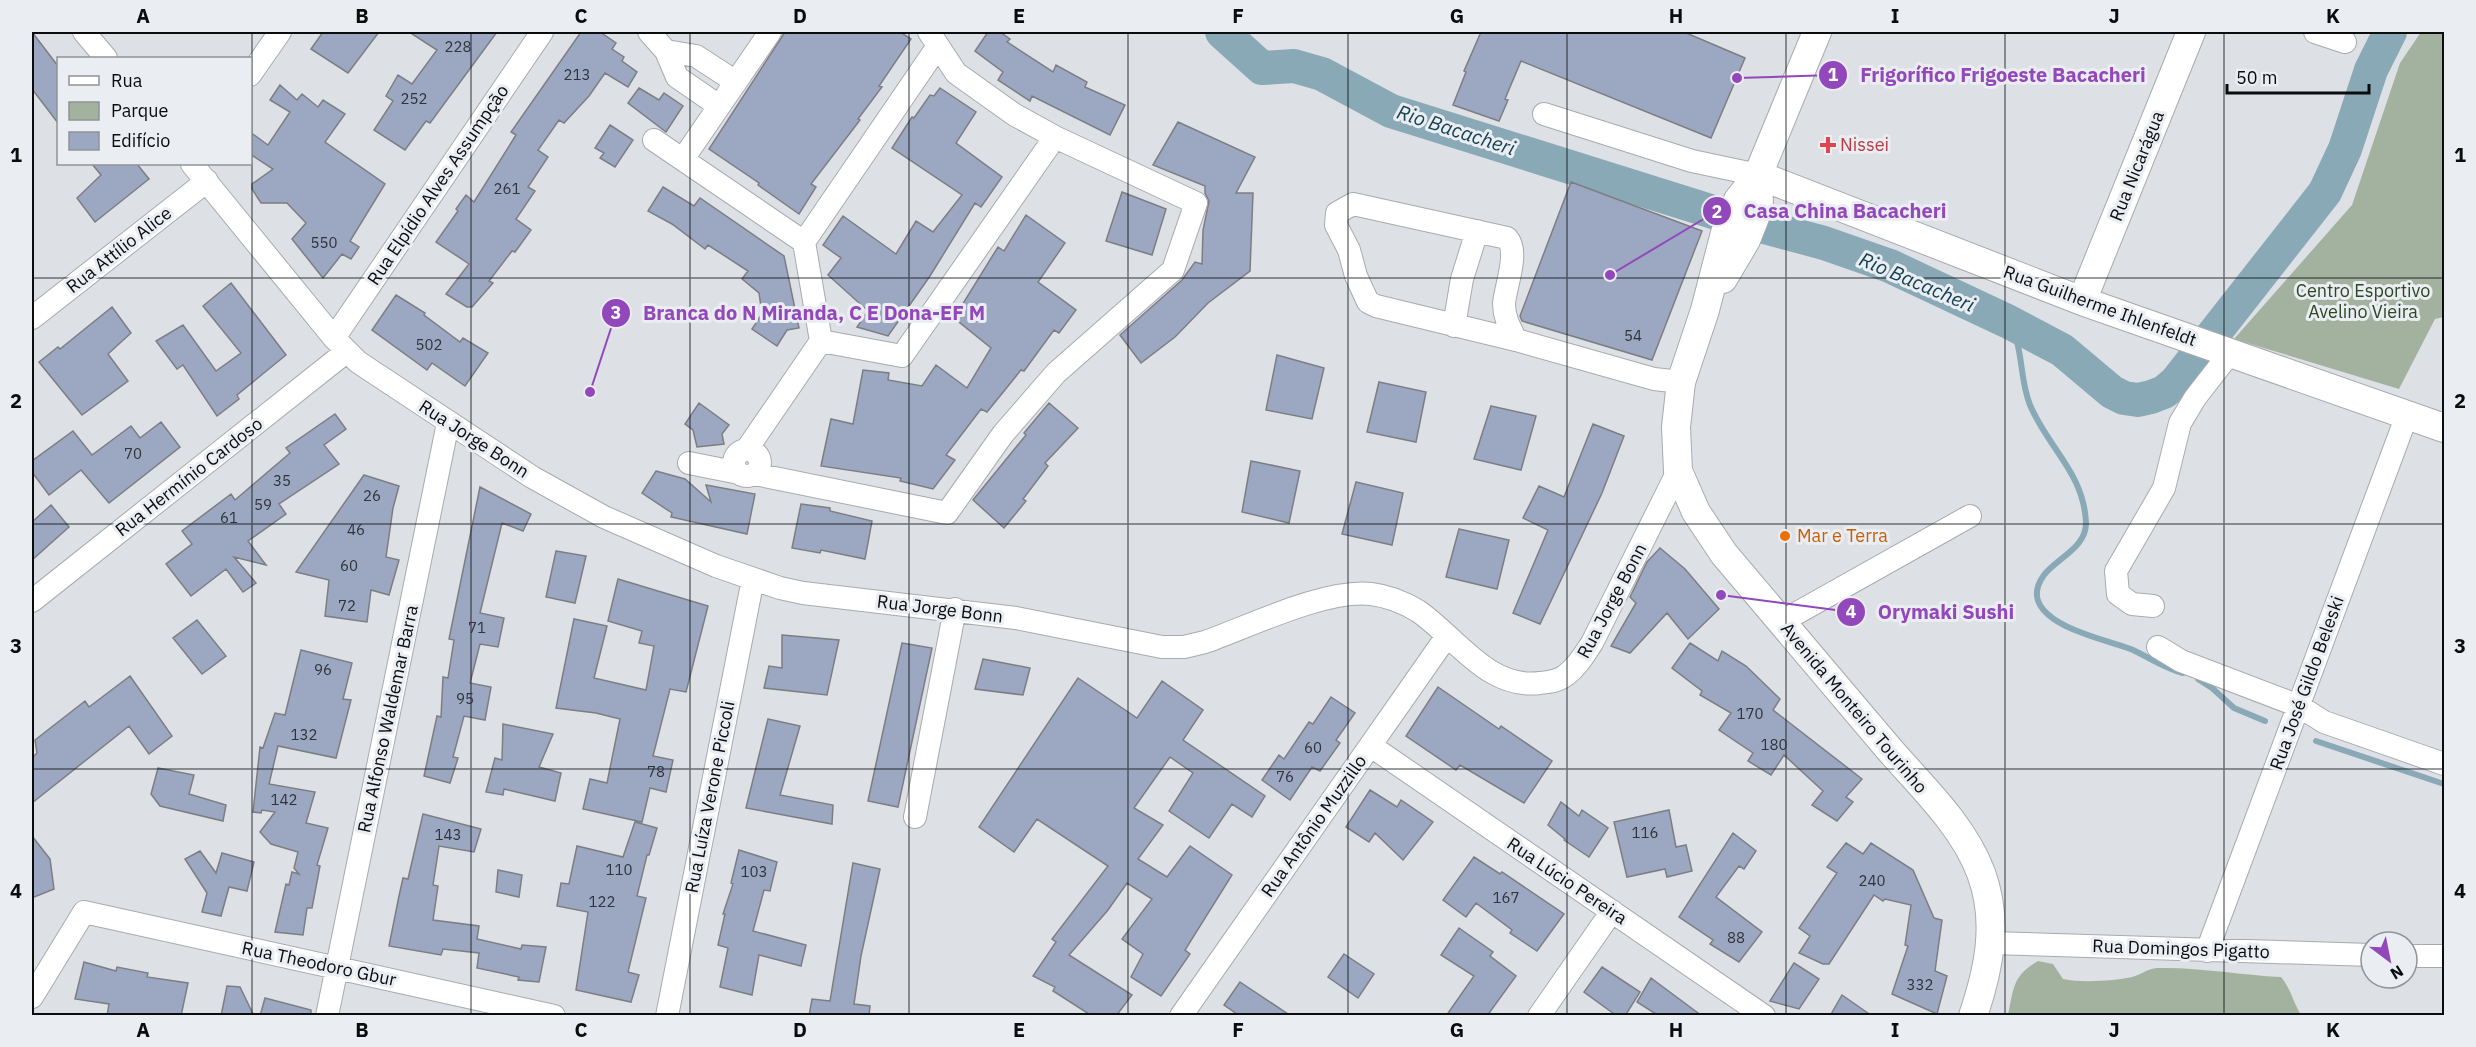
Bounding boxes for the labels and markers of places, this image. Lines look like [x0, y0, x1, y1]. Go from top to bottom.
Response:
callout: Frigorífico Frigoeste Bacacheri [1818, 56, 2157, 94]
place label: Nissei [1840, 133, 1889, 156]
marker: Nissei [1821, 138, 1835, 152]
callout: Casa China Bacacheri [1702, 192, 1959, 230]
callout: Branca do N Miranda, C E Dona-EF M [601, 294, 997, 332]
place label: Mar e Terra [1797, 524, 1888, 547]
marker: Mar e Terra [1778, 529, 1792, 543]
callout: Orymaki Sushi [1836, 593, 2027, 631]

